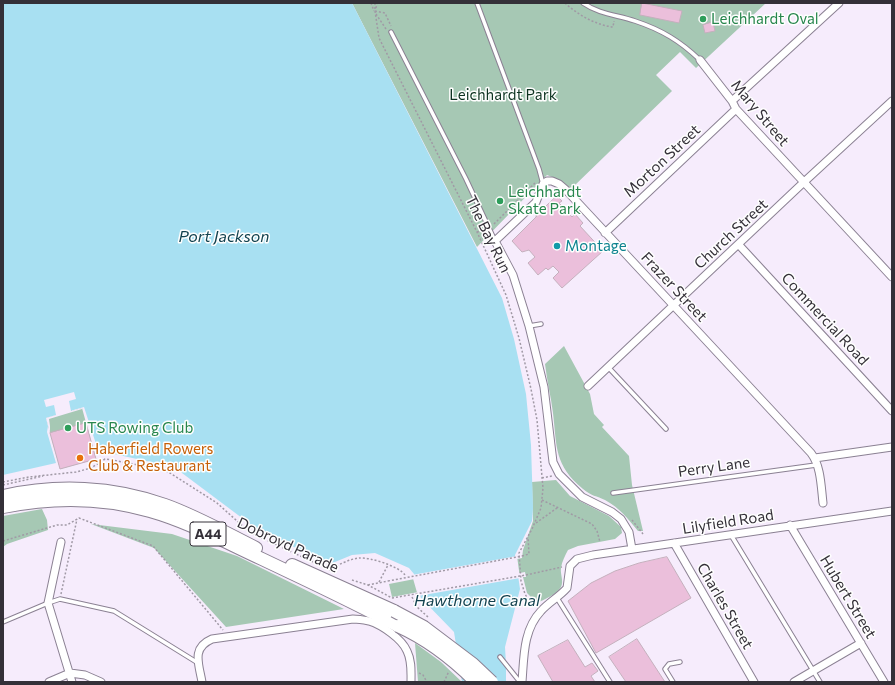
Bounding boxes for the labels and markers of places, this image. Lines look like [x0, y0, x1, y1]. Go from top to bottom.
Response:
place label: Leichhardt Oval [711, 10, 819, 28]
marker: Leichhardt Oval [698, 14, 708, 24]
place label: Leichhardt Skate Park [508, 183, 581, 218]
marker: Leichhardt Skate Park [495, 196, 505, 206]
place label: Montage [565, 237, 627, 255]
marker: Montage [552, 241, 562, 251]
place label: UTS Rowing Club [76, 419, 193, 437]
marker: UTS Rowing Club [63, 423, 73, 433]
place label: Haberfield Rowers Club & Restaurant [88, 440, 213, 475]
marker: Haberfield Rowers Club & Restaurant [75, 453, 85, 463]

